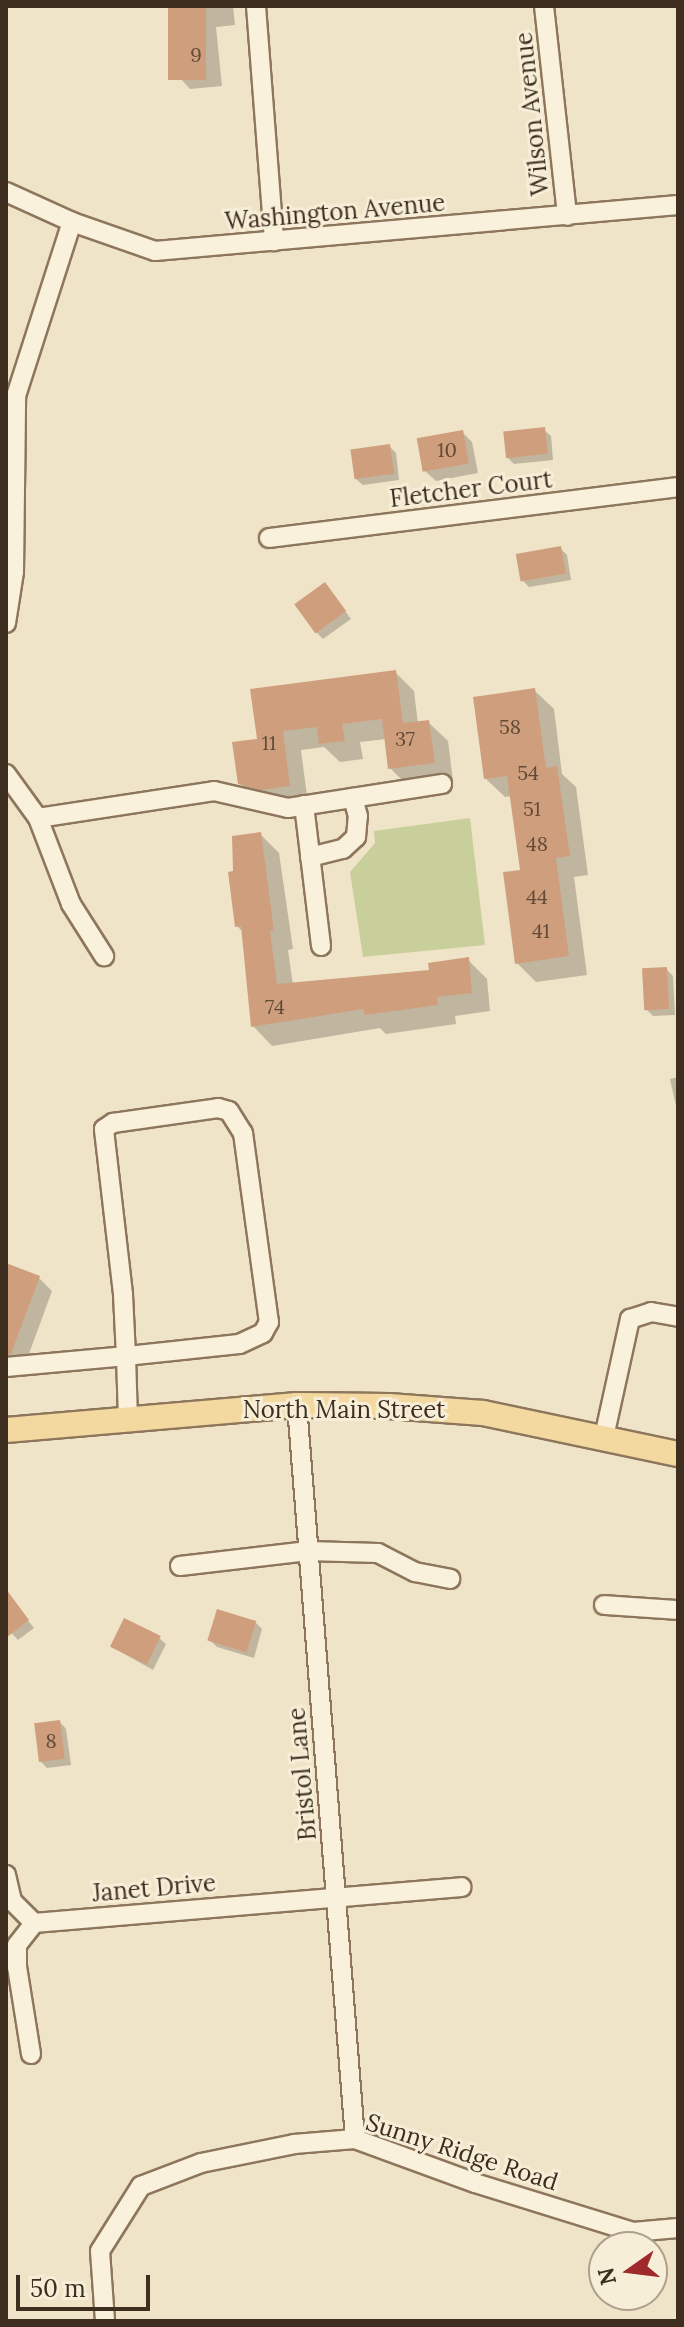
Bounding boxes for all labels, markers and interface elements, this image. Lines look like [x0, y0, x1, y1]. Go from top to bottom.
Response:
street label: Wilson Avenue [509, 31, 555, 197]
house number: 9 [190, 42, 202, 66]
street label: Washington Avenue [224, 188, 446, 236]
house number: 10 [437, 437, 457, 461]
street label: Fletcher Court [388, 465, 554, 513]
house number: 58 [499, 714, 521, 738]
house number: 37 [395, 726, 415, 750]
house number: 11 [262, 730, 276, 754]
house number: 54 [517, 760, 539, 784]
house number: 51 [523, 796, 541, 820]
house number: 48 [526, 831, 548, 855]
house number: 44 [526, 884, 548, 908]
house number: 41 [532, 918, 550, 942]
house number: 74 [265, 994, 285, 1018]
street label: North Main Street [243, 1396, 445, 1424]
street label: Bristol Lane [282, 1706, 322, 1842]
house number: 8 [45, 1728, 57, 1752]
street label: Janet Drive [91, 1868, 217, 1908]
street label: Sunny Ridge Road [362, 2107, 562, 2197]
north arrow [588, 2231, 668, 2311]
scale bar [20, 2259, 154, 2309]
text: N [591, 2265, 622, 2288]
text: 50 m [30, 2273, 86, 2304]

